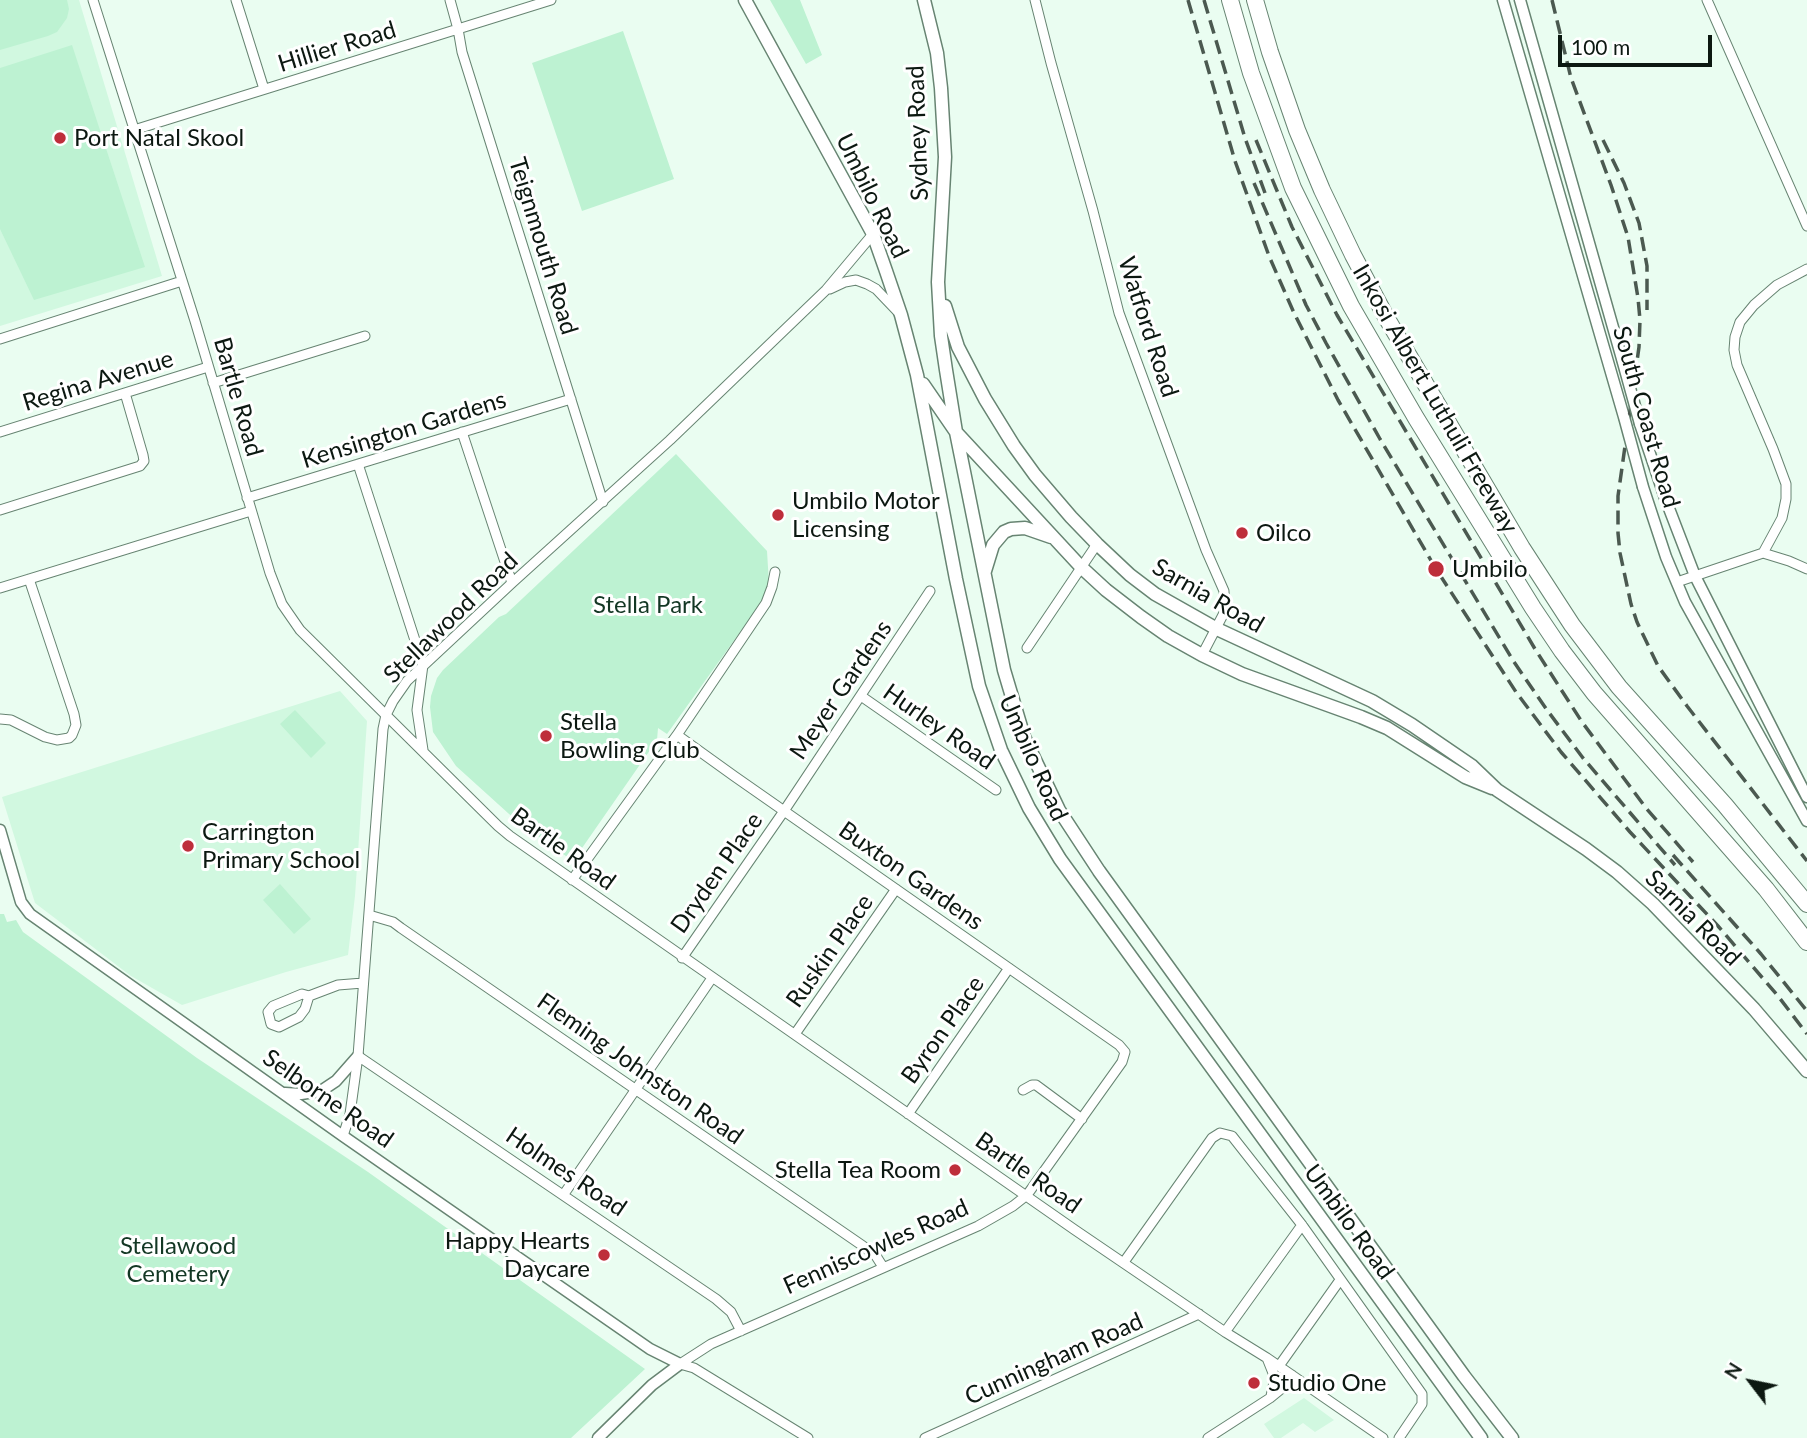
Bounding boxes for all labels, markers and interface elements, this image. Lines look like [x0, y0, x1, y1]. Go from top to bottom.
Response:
street label: Hillier Road [275, 15, 399, 79]
scale bar [1562, 21, 1716, 65]
text: 100 m [1571, 34, 1630, 59]
street label: Sydney Road [901, 65, 935, 201]
place label: Port Natal Skool [74, 124, 244, 152]
street label: Umbilo Road [829, 129, 915, 263]
marker: Port Natal Skool [52, 130, 68, 146]
street label: Teignmouth Road [502, 154, 584, 338]
street label: Watford Road [1112, 253, 1184, 401]
street label: Inkosi Albert Luthuli Freeway [1346, 260, 1524, 538]
street label: South Coast Road [1606, 323, 1686, 511]
street label: Bartle Road [207, 334, 269, 460]
street label: Regina Avenue [19, 344, 177, 418]
street label: Kensington Gardens [298, 385, 510, 475]
place label: Umbilo Motor Licensing [792, 487, 940, 543]
marker: Umbilo Motor Licensing [770, 507, 786, 523]
place label: Oilco [1256, 519, 1311, 547]
marker: Oilco [1234, 525, 1250, 541]
street label: Stellawood Road [378, 547, 524, 689]
street label: Sarnia Road [1147, 553, 1269, 639]
place label: Umbilo [1452, 555, 1528, 583]
marker: Umbilo [1426, 559, 1446, 579]
park label: Stella Park [593, 591, 703, 619]
street label: Meyer Gardens [784, 615, 898, 765]
street label: Hurley Road [877, 678, 1001, 776]
street label: Umbilo Road [992, 691, 1074, 825]
place label: Stella Bowling Club [560, 708, 700, 764]
marker: Stella Bowling Club [538, 728, 554, 744]
street label: Bartle Road [505, 801, 621, 897]
street label: Dryden Place [665, 807, 769, 939]
street label: Buxton Gardens [833, 815, 989, 937]
place label: Carrington Primary School [202, 818, 360, 874]
marker: Carrington Primary School [180, 838, 196, 854]
street label: Sarnia Road [1639, 864, 1747, 972]
street label: Ruskin Place [780, 889, 880, 1013]
street label: Byron Place [895, 971, 991, 1089]
street label: Fleming Johnston Road [532, 987, 748, 1151]
street label: Selborne Road [257, 1043, 399, 1155]
street label: Holmes Road [500, 1121, 632, 1223]
street label: Bartle Road [970, 1126, 1086, 1220]
place label: Stella Tea Room [775, 1156, 941, 1184]
street label: Umbilo Road [1298, 1159, 1400, 1285]
marker: Stella Tea Room [947, 1162, 963, 1178]
street label: Fenniscowles Road [779, 1193, 973, 1301]
place label: Happy Hearts Daycare [445, 1227, 590, 1283]
park label: Stellawood Cemetery [120, 1232, 236, 1288]
marker: Happy Hearts Daycare [596, 1247, 612, 1263]
street label: Cunningham Road [960, 1307, 1148, 1411]
north arrow [1716, 1347, 1786, 1417]
text: N [1719, 1358, 1746, 1383]
place label: Studio One [1268, 1369, 1386, 1397]
marker: Studio One [1246, 1375, 1262, 1391]

